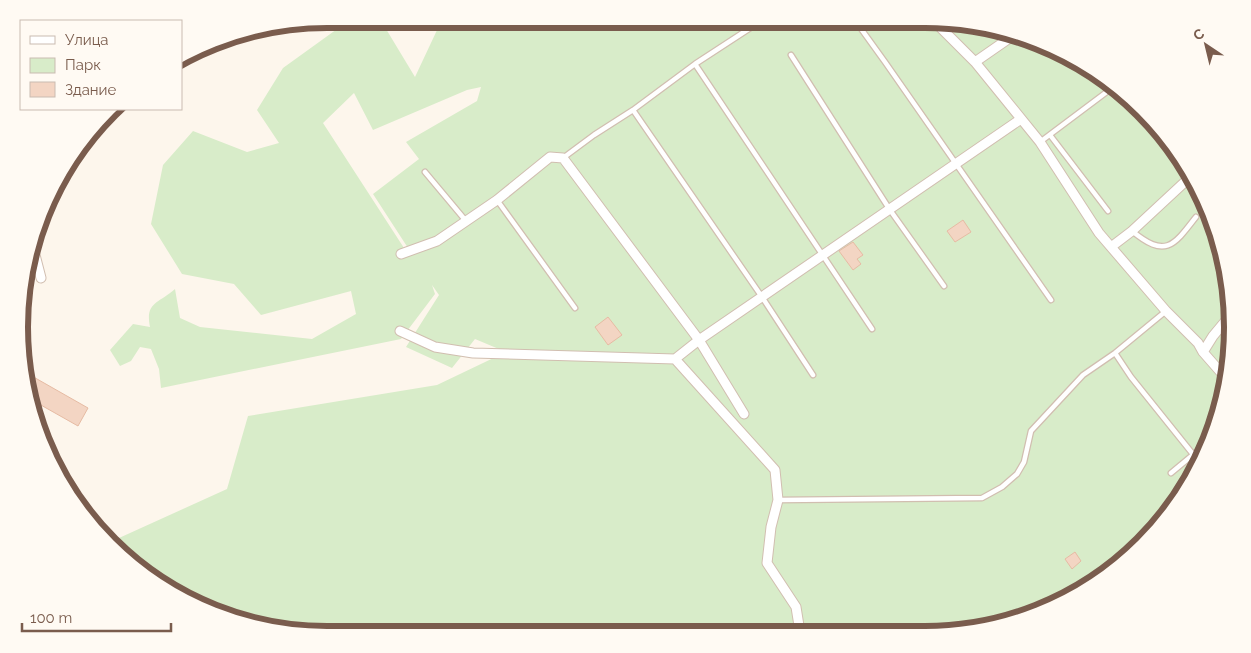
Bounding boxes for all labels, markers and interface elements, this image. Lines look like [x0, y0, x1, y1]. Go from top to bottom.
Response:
legend [20, 20, 182, 110]
north arrow [1181, 20, 1231, 70]
text: С [1190, 25, 1207, 44]
text: Улица [65, 31, 109, 49]
text: Парк [65, 56, 101, 74]
text: Здание [65, 81, 117, 99]
scale bar [22, 600, 171, 632]
text: 100 m [30, 609, 72, 627]

